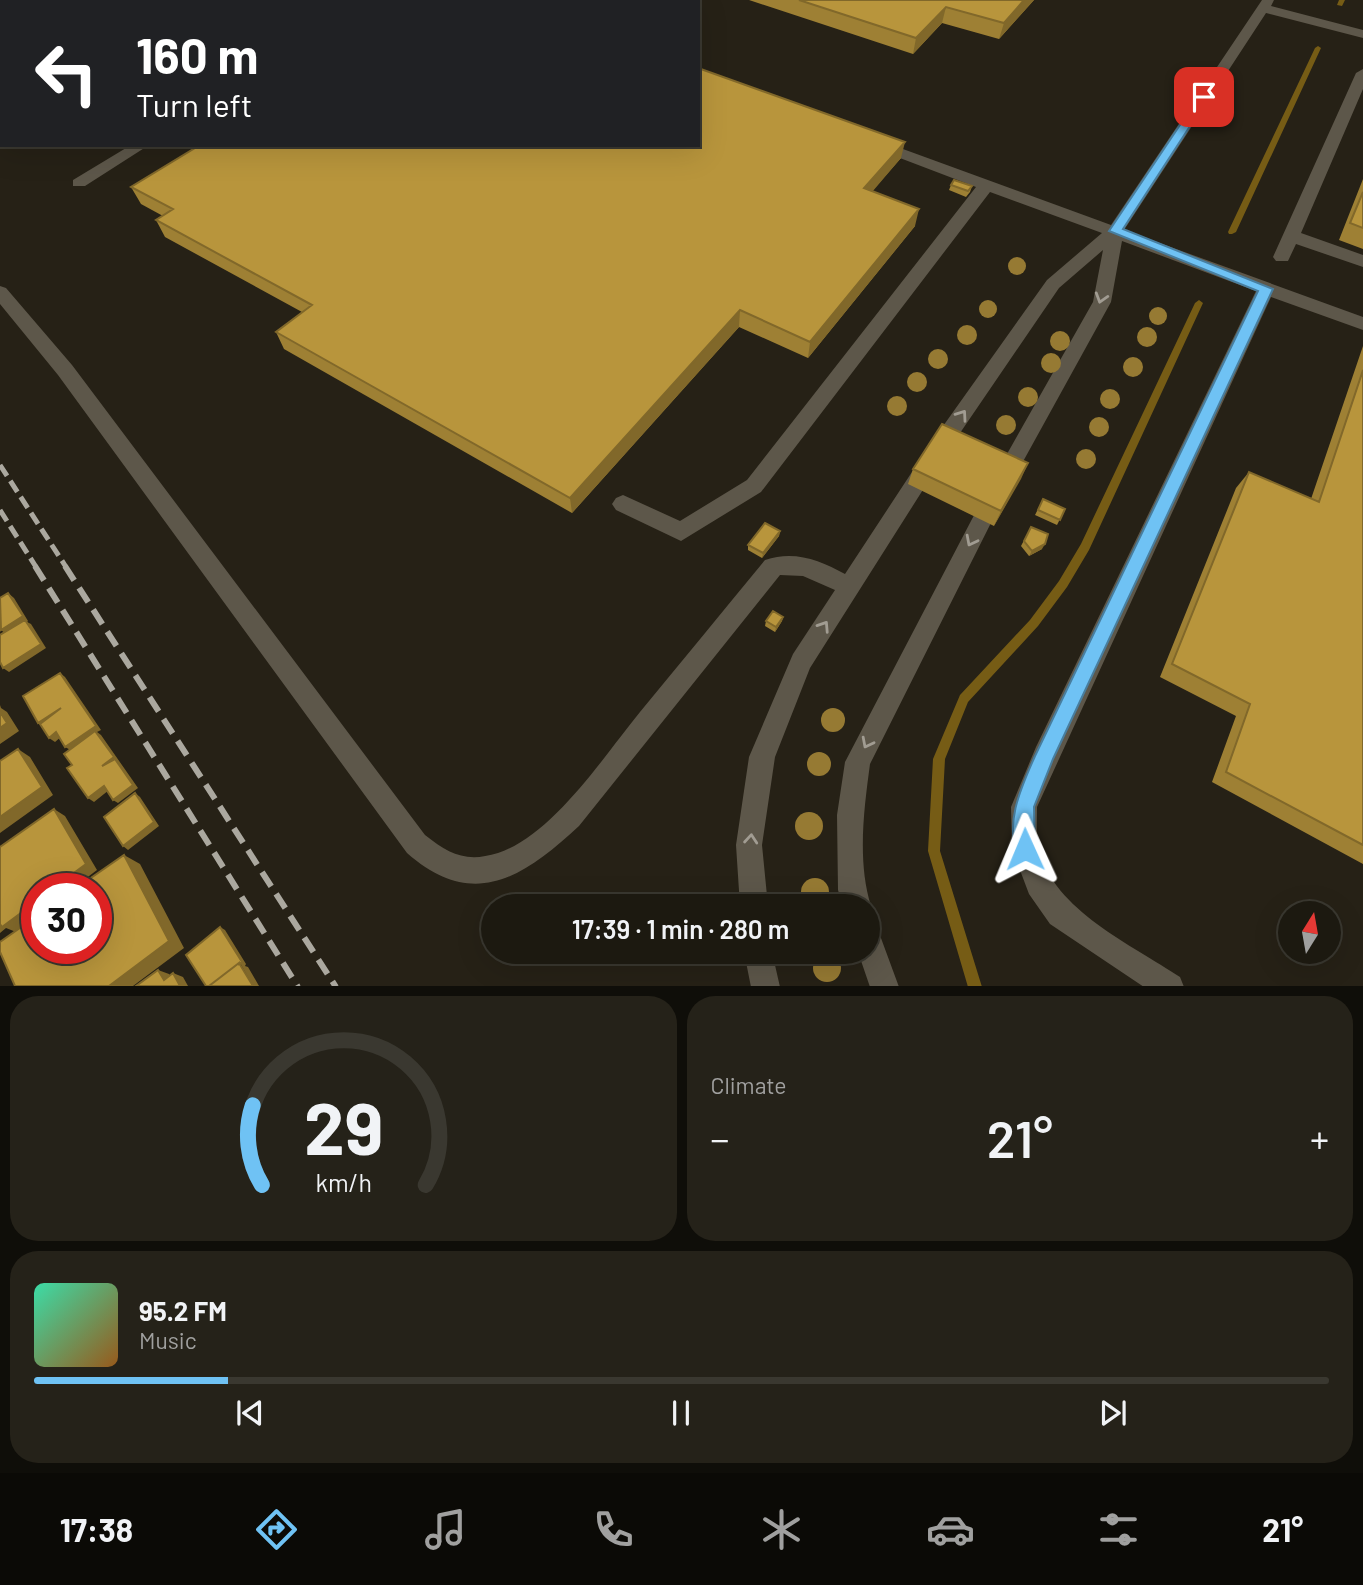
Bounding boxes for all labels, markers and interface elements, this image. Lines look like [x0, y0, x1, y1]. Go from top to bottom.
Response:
text: 160 m [136, 25, 258, 84]
icon: left [21, 28, 112, 119]
pin [1174, 67, 1234, 127]
icon: arrive [1185, 78, 1223, 116]
text: Turn left [136, 85, 253, 123]
one-way arrow [1095, 291, 1110, 303]
one-way arrow [954, 410, 967, 423]
one-way arrow [966, 534, 980, 546]
one-way arrow [815, 621, 828, 634]
one-way arrow [862, 736, 876, 749]
position arrow [988, 812, 1062, 886]
one-way arrow [743, 833, 758, 844]
speed limit sign: 30 [21, 873, 112, 964]
north arrow [1278, 901, 1340, 964]
map controls [1278, 901, 1341, 964]
text: 17:39 · 1 min · 280 m [572, 913, 789, 944]
text: Climate [711, 1071, 787, 1099]
text: 29 [304, 1082, 383, 1170]
text: 21° [987, 1106, 1053, 1168]
text: − [711, 1115, 730, 1161]
text: + [1310, 1115, 1329, 1161]
text: km/h [315, 1166, 372, 1196]
text: 95.2 FM [139, 1295, 227, 1326]
text: Music [139, 1326, 197, 1354]
icon: previous [231, 1394, 269, 1432]
icon: pause [662, 1394, 700, 1432]
icon: next [1094, 1394, 1132, 1432]
icon: directions [252, 1505, 301, 1554]
icon: music [421, 1505, 470, 1554]
icon: phone [589, 1505, 638, 1554]
icon: climate [757, 1505, 806, 1554]
icon: car [926, 1505, 975, 1554]
icon: filters [1094, 1505, 1143, 1554]
text: 17:38 [60, 1510, 133, 1548]
text: 21° [1262, 1510, 1303, 1548]

